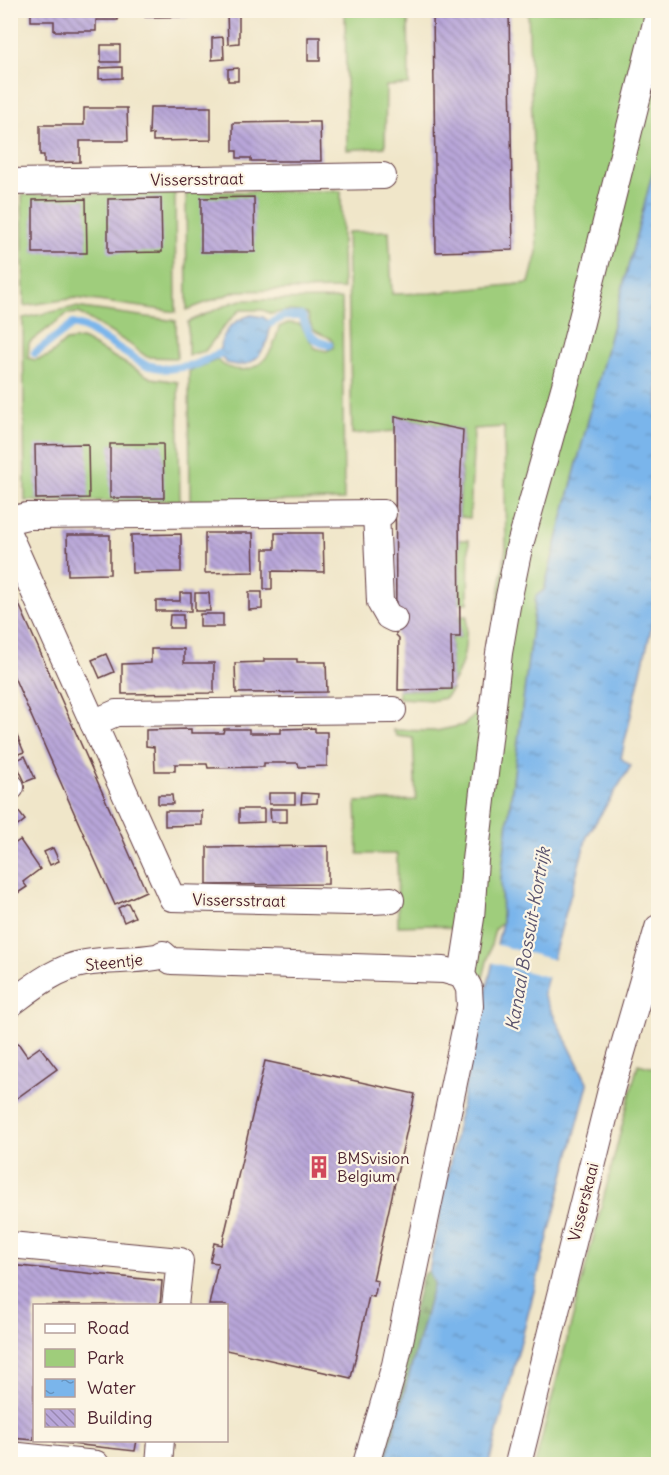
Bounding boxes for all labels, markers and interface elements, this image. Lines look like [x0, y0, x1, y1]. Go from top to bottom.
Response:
street label: Vissersstraat [150, 168, 244, 190]
water label: Kanaal Bossuit-Kortrijk [500, 844, 555, 1032]
street label: Vissersstraat [192, 889, 286, 911]
street label: Steentje [84, 949, 144, 975]
place label: BMSvision Belgium [337, 1148, 410, 1186]
building icon: BMSvision Belgium [306, 1154, 332, 1180]
street label: Visserskaai [564, 1161, 602, 1243]
legend [33, 1304, 228, 1442]
text: Road [87, 1316, 130, 1339]
text: Park [87, 1346, 124, 1369]
text: Water [87, 1376, 137, 1399]
text: Building [87, 1406, 152, 1429]

